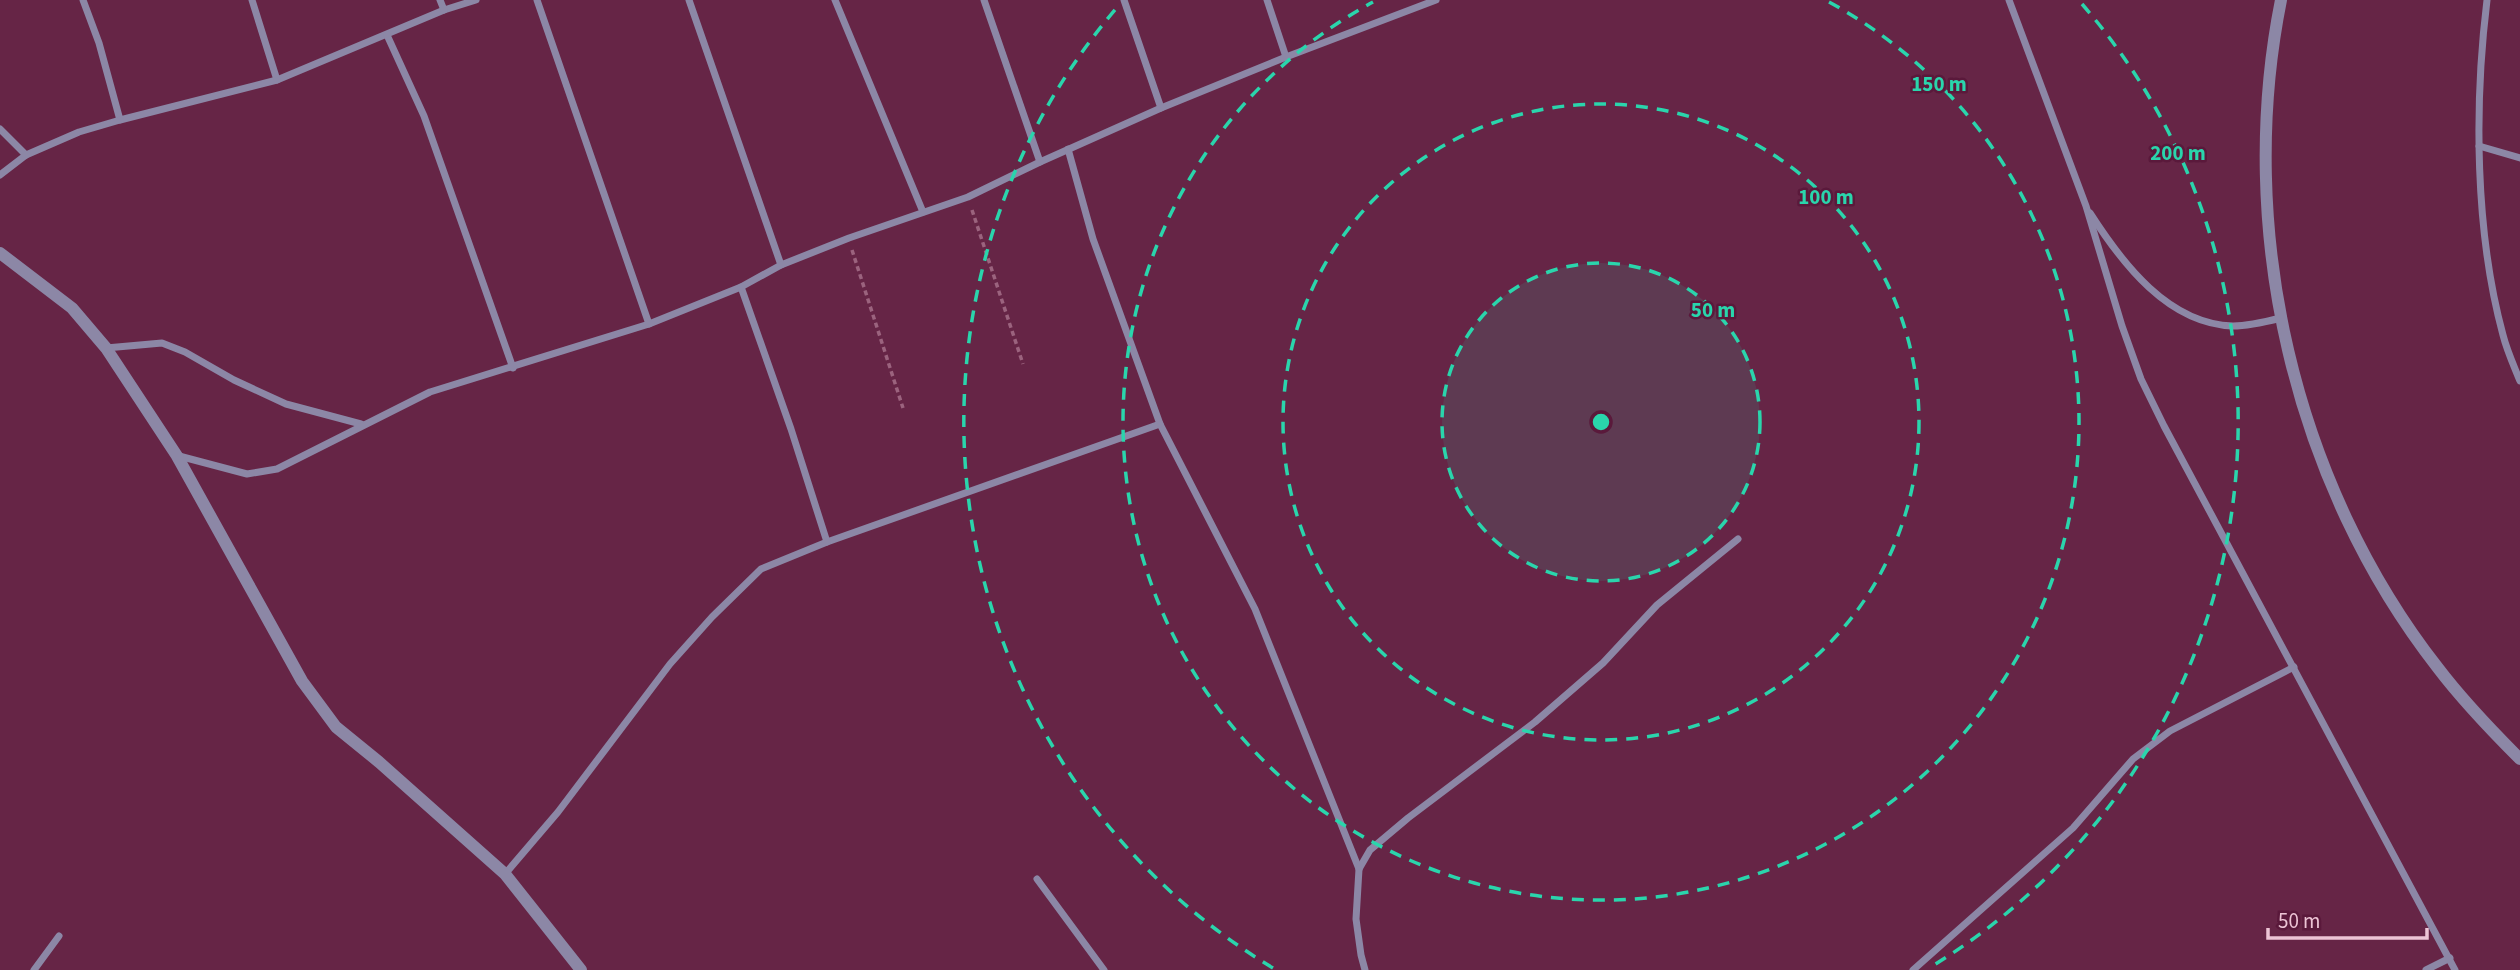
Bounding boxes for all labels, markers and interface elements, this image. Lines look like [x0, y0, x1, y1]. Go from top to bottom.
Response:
text: 150 m [1911, 69, 1967, 99]
text: 200 m [2150, 138, 2206, 168]
text: 100 m [1798, 182, 1854, 212]
text: 50 m [1691, 295, 1735, 325]
centre of rings [1589, 410, 1613, 434]
scale bar [2268, 897, 2427, 941]
text: 50 m [2278, 906, 2320, 936]

